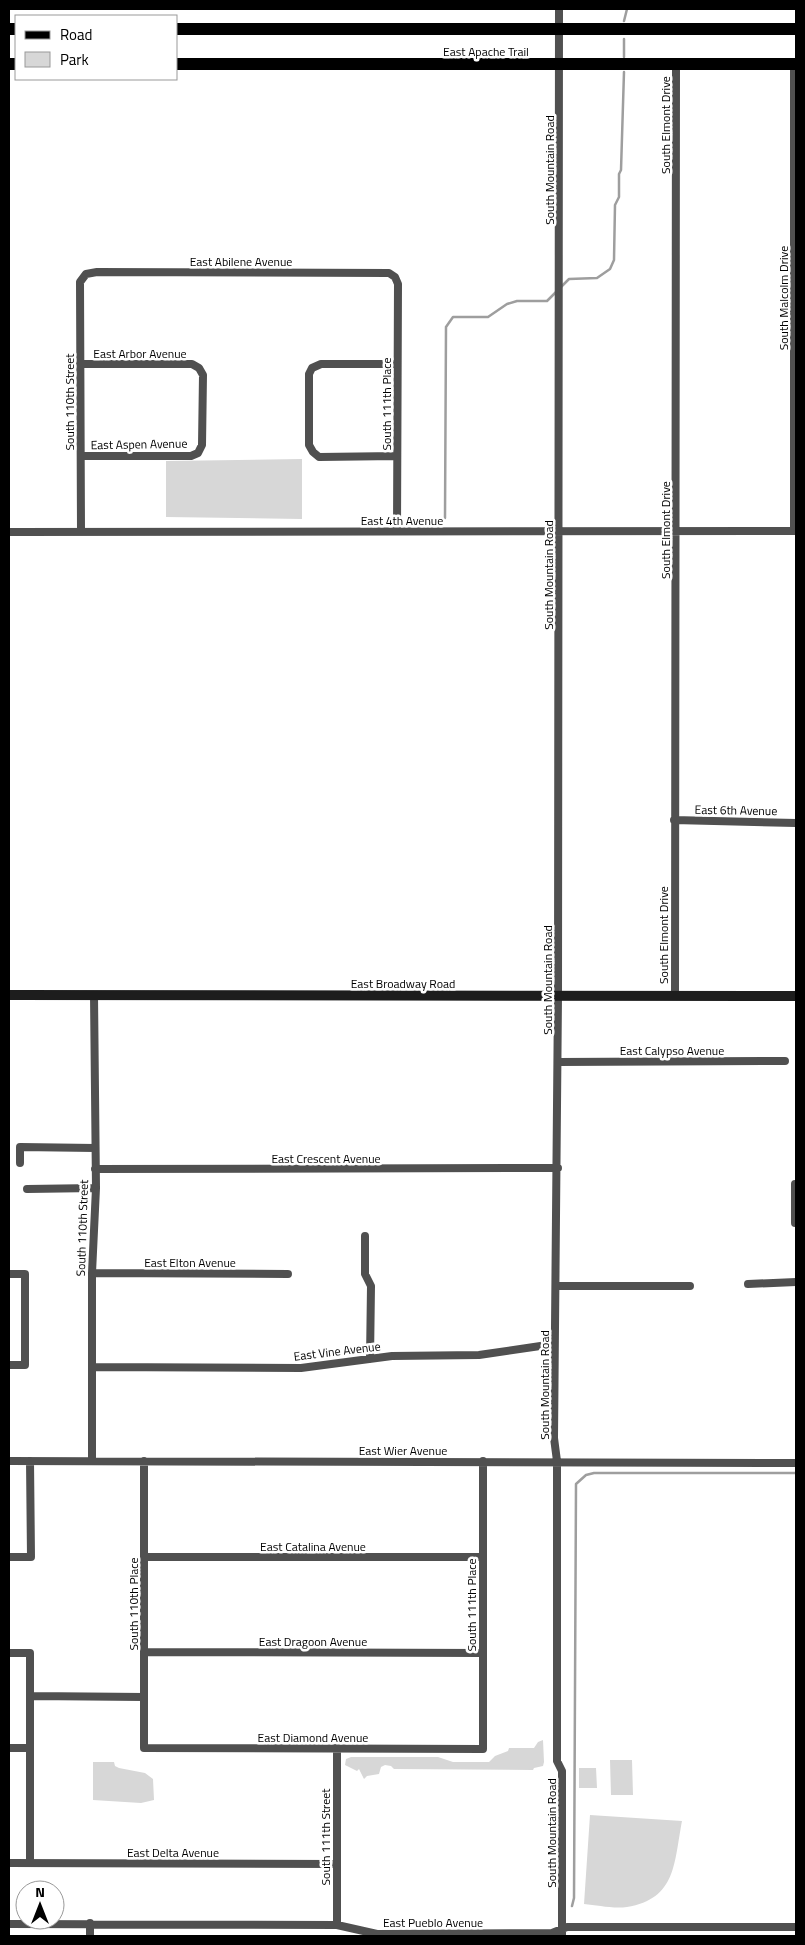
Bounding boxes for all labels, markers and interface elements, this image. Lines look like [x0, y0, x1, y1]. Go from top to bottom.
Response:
legend [15, 15, 178, 80]
text: Road [60, 23, 92, 46]
street label: East Apache Trail [443, 42, 529, 61]
text: Park [60, 48, 89, 71]
street label: South Elmont Drive [656, 76, 675, 174]
street label: South Mountain Road [540, 115, 559, 225]
street label: South Malcolm Drive [774, 246, 793, 350]
street label: East Abilene Avenue [190, 252, 292, 271]
street label: East Arbor Avenue [93, 344, 187, 363]
street label: South 110th Street [60, 353, 79, 450]
street label: South 111th Place [377, 357, 396, 451]
street label: East Aspen Avenue [90, 434, 188, 454]
street label: South Elmont Drive [656, 481, 675, 579]
street label: East 4th Avenue [361, 511, 443, 530]
street label: South Mountain Road [539, 520, 558, 630]
street label: East 6th Avenue [695, 800, 777, 820]
street label: South Elmont Drive [654, 886, 673, 984]
street label: South Mountain Road [538, 925, 557, 1035]
street label: East Broadway Road [351, 974, 455, 993]
street label: East Calypso Avenue [620, 1041, 724, 1060]
street label: East Crescent Avenue [271, 1149, 381, 1168]
street label: South 110th Street [71, 1178, 93, 1277]
street label: East Elton Avenue [144, 1253, 236, 1272]
street label: South Mountain Road [535, 1330, 554, 1440]
street label: East Vine Avenue [292, 1336, 382, 1366]
street label: East Wier Avenue [359, 1441, 447, 1460]
street label: East Catalina Avenue [260, 1537, 366, 1556]
street label: South 110th Place [124, 1557, 143, 1651]
street label: South 111th Place [462, 1558, 481, 1652]
street label: East Dragoon Avenue [259, 1632, 367, 1651]
street label: East Diamond Avenue [258, 1728, 368, 1747]
street label: South Mountain Road [542, 1778, 561, 1888]
street label: South 111th Street [316, 1788, 335, 1885]
street label: East Delta Avenue [127, 1843, 219, 1862]
north arrow [15, 1880, 65, 1930]
text: N [35, 1881, 45, 1902]
street label: East Pueblo Avenue [383, 1913, 483, 1932]

